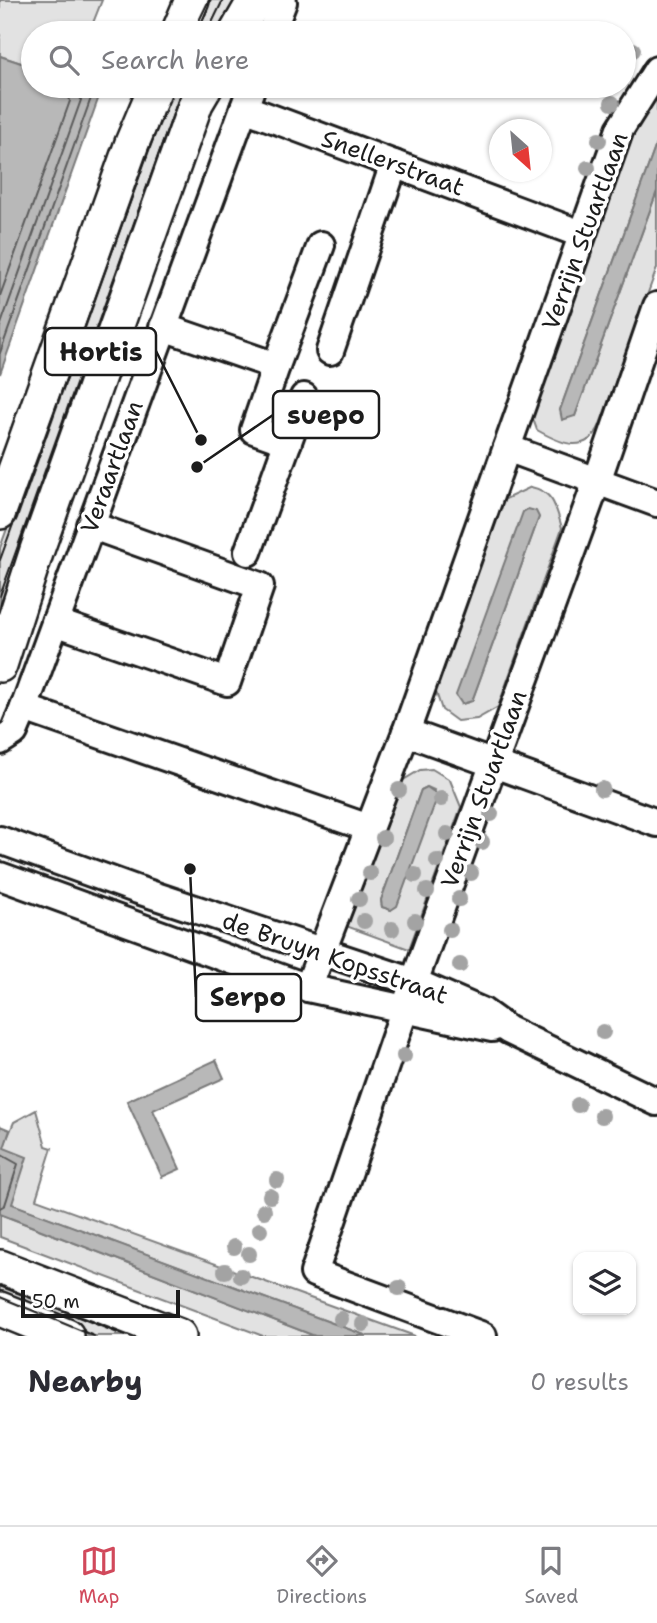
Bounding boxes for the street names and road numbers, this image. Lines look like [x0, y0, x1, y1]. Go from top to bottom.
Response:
street label: Snellerstraat [317, 122, 469, 204]
street label: Verrijn Stuartlaan [534, 128, 636, 334]
street label: Veraartlaan [73, 396, 151, 538]
street label: Verrijn Stuartlaan [433, 686, 535, 892]
street label: de Bruyn Kopsstraat [218, 904, 452, 1012]

